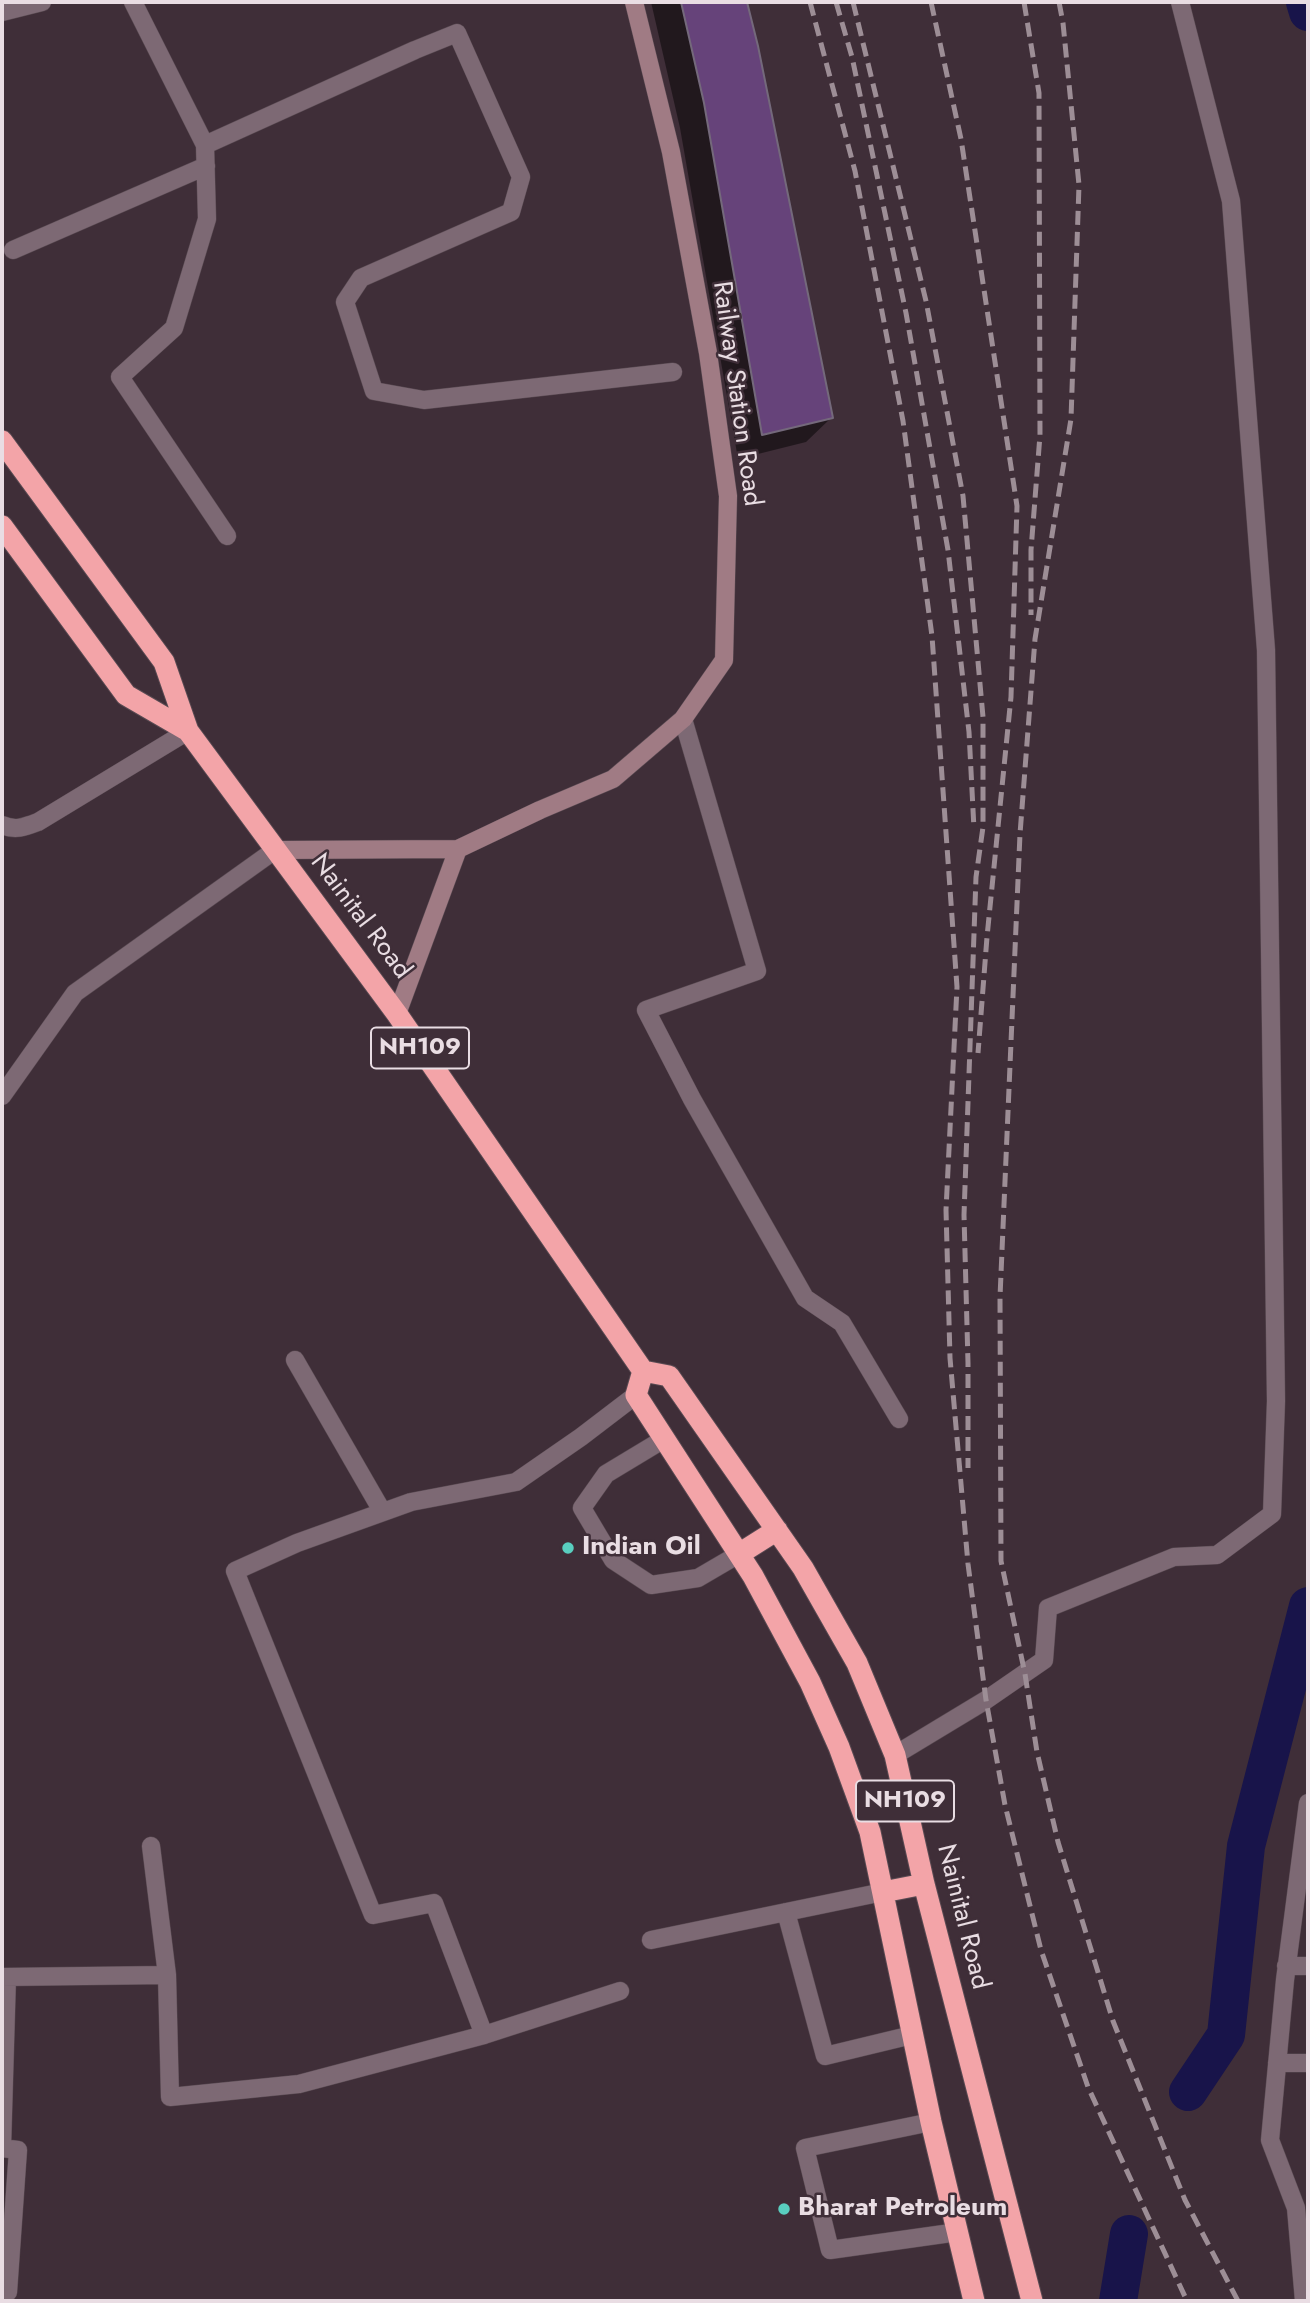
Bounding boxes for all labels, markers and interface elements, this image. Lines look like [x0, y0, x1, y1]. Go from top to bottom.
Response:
street label: Railway Station Road [705, 280, 767, 508]
street label: Nainital Road [303, 848, 417, 986]
road number: NH109 [371, 1028, 469, 1068]
place label: Indian Oil [582, 1532, 701, 1564]
marker: Indian Oil [560, 1540, 576, 1556]
road number: NH109 [856, 1780, 954, 1822]
street label: Nainital Road [929, 1841, 995, 1993]
place label: Bharat Petroleum [798, 2193, 1007, 2225]
marker: Bharat Petroleum [776, 2201, 792, 2217]

